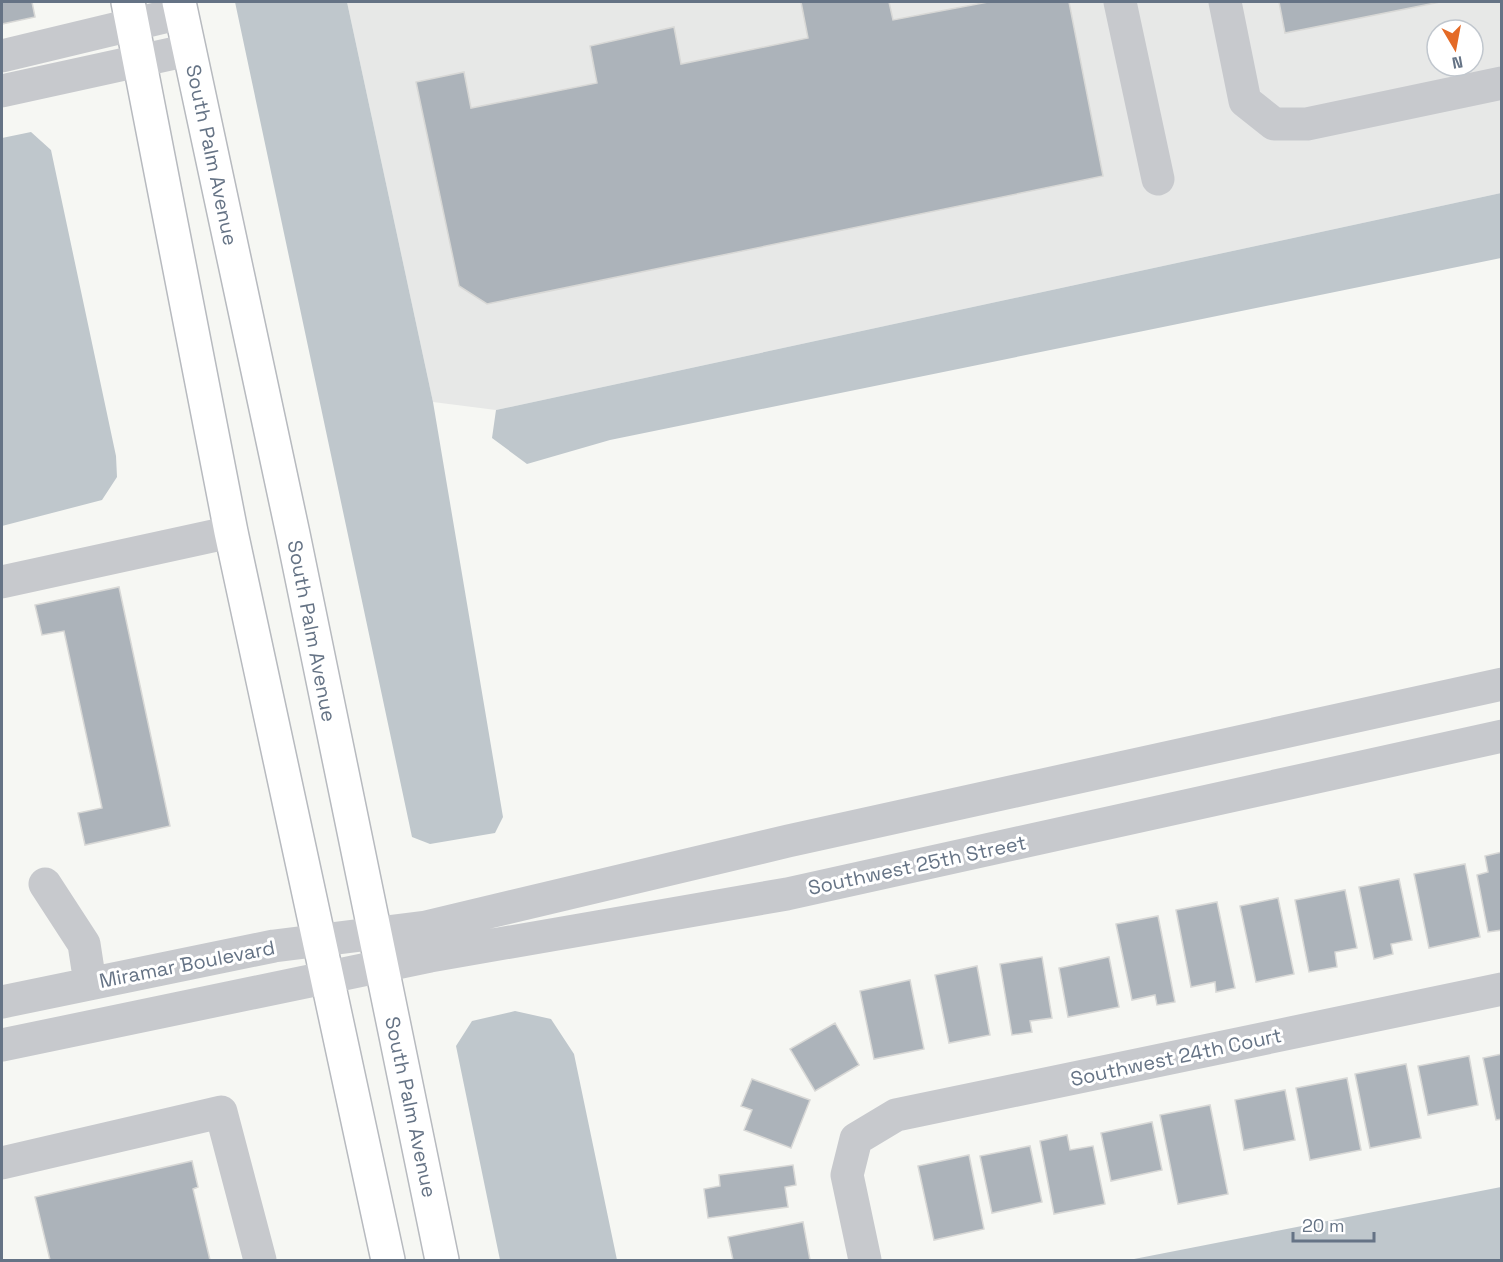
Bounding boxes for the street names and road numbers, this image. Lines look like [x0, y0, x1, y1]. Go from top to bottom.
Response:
street label: South Palm Avenue [180, 62, 244, 248]
street label: South Palm Avenue [282, 538, 342, 724]
street label: Southwest 25th Street [806, 829, 1028, 901]
street label: Miramar Boulevard [97, 934, 277, 994]
street label: South Palm Avenue [379, 1014, 443, 1200]
street label: Southwest 24th Court [1068, 1022, 1284, 1092]

